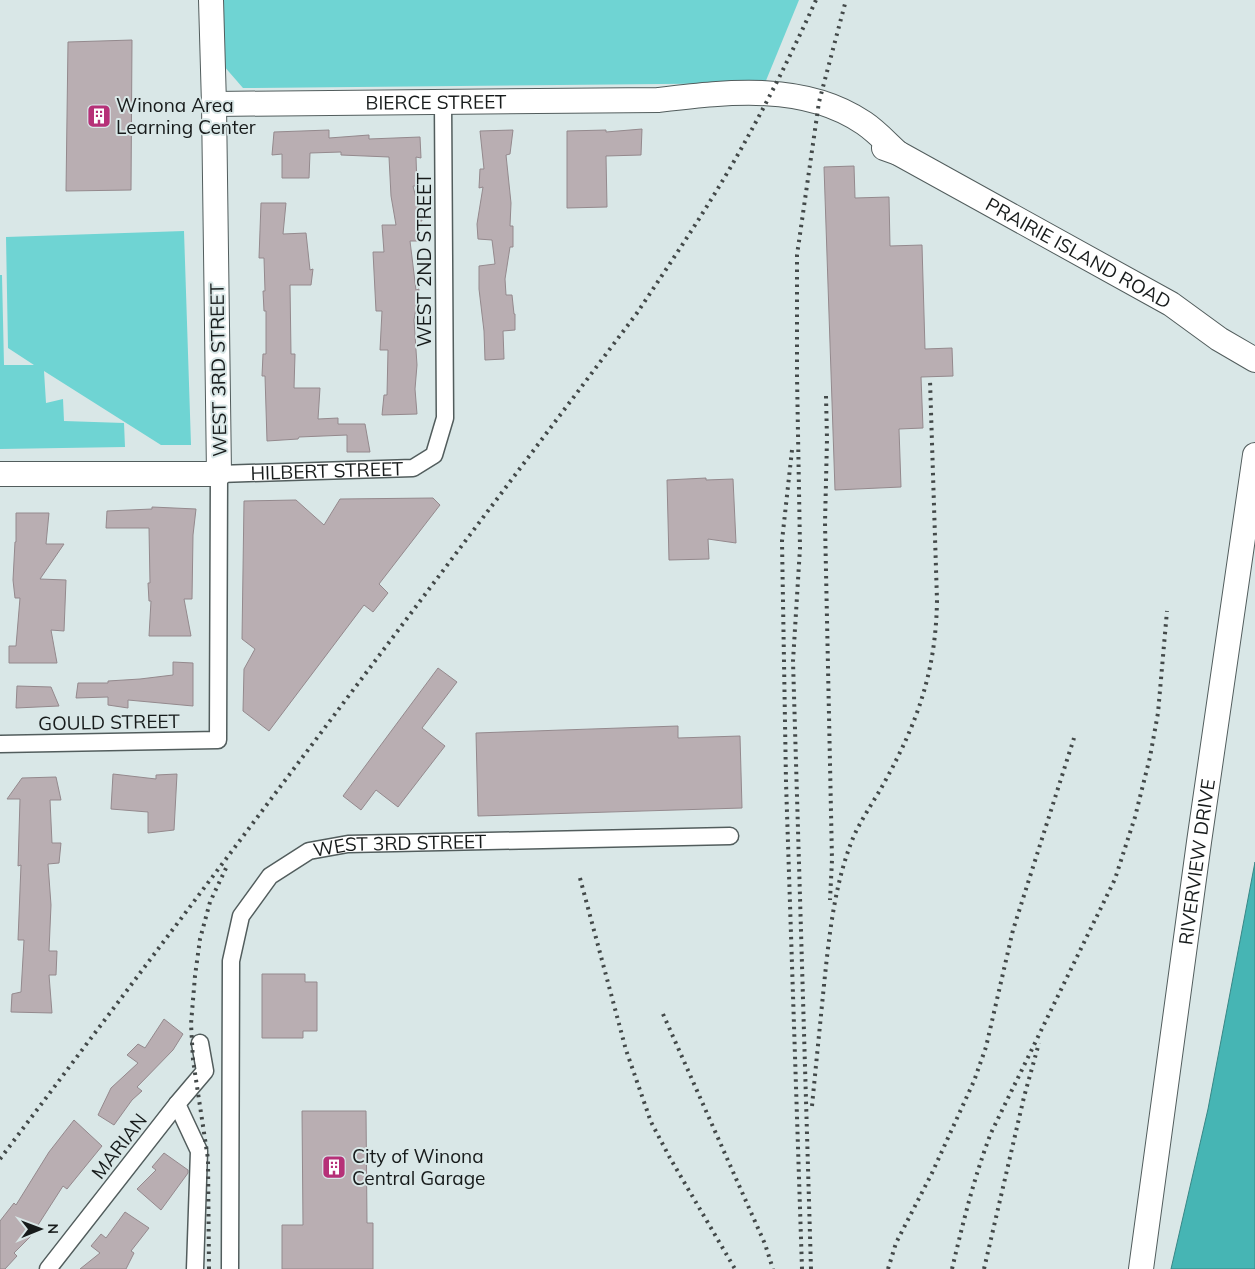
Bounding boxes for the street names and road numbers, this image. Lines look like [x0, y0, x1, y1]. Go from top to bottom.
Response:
street label: BIERCE STREET [365, 89, 507, 115]
street label: WEST 2ND STREET [412, 172, 436, 347]
street label: PRAIRIE ISLAND ROAD [981, 192, 1175, 314]
street label: WEST 3RD STREET [204, 283, 232, 457]
street label: HILBERT STREET [250, 456, 404, 485]
street label: GOULD STREET [38, 709, 181, 735]
street label: RIVERVIEW DRIVE [1173, 777, 1220, 946]
street label: WEST 3RD STREET [311, 829, 487, 862]
street label: MARIAN [86, 1108, 152, 1184]

